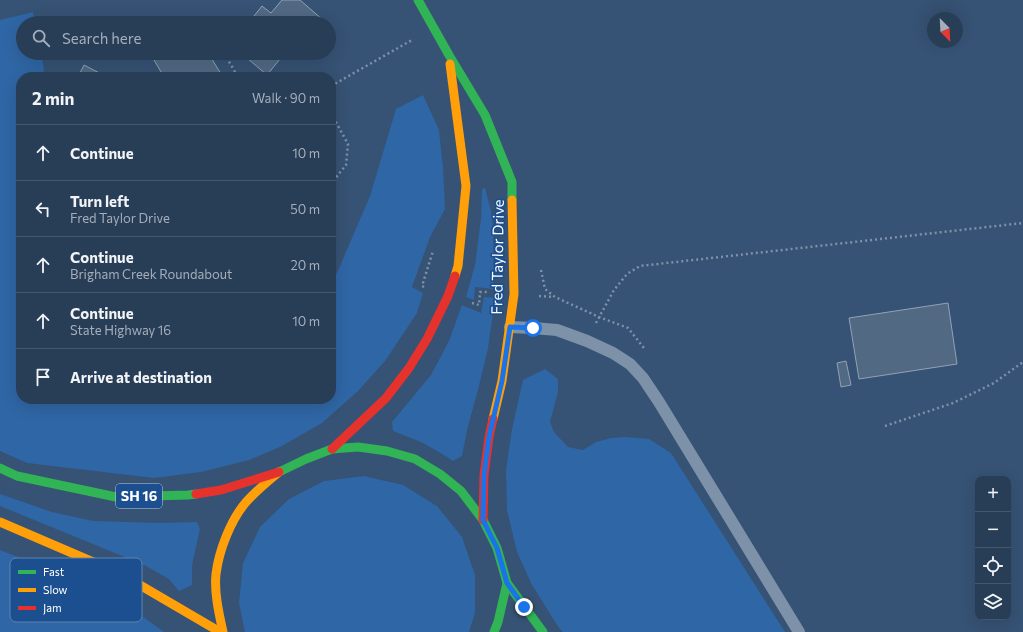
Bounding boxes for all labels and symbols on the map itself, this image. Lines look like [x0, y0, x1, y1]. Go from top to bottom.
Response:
north arrow [927, 12, 963, 48]
street label: Fred Taylor Drive [487, 199, 507, 315]
route start [524, 319, 542, 337]
road number: SH 16 [116, 484, 162, 508]
legend [10, 558, 142, 622]
text: Fast [43, 565, 65, 578]
text: Slow [43, 583, 68, 596]
route end [515, 598, 533, 616]
text: Jam [43, 601, 62, 615]

